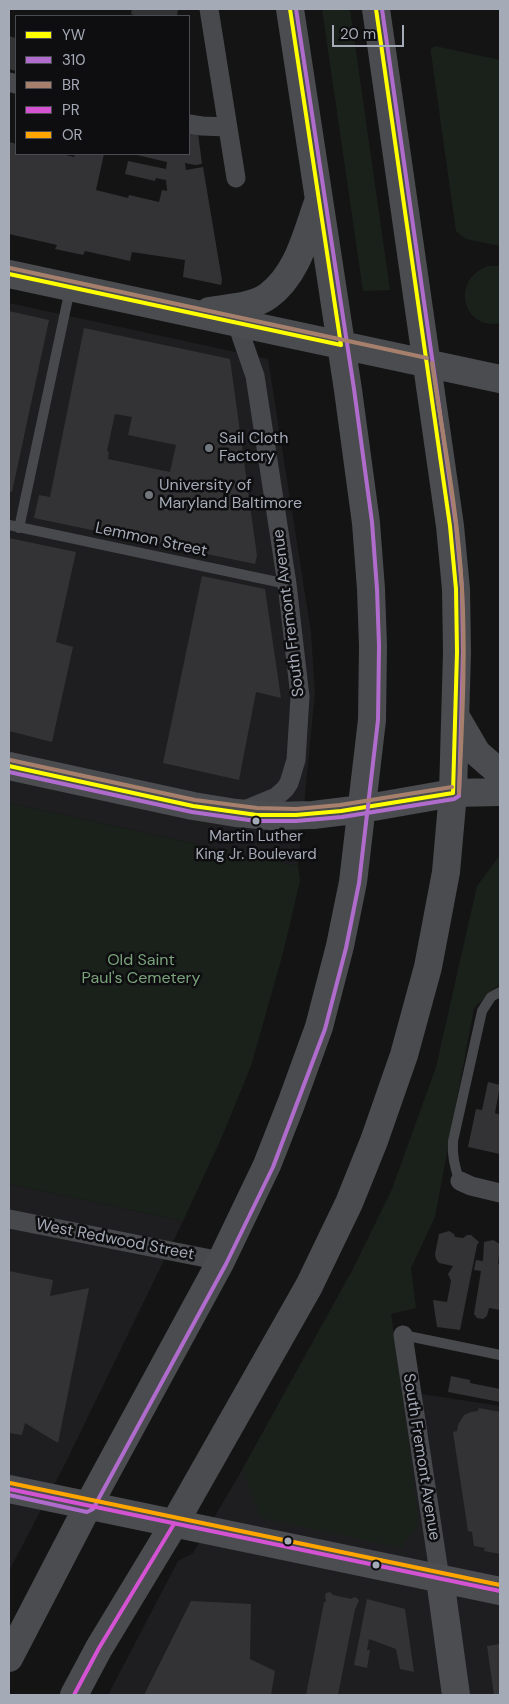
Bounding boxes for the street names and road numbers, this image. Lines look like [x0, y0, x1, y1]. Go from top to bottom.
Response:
street label: Lemmon Street [93, 519, 209, 561]
street label: South Fremont Avenue [269, 528, 309, 698]
street label: West Redwood Street [34, 1215, 196, 1265]
street label: South Fremont Avenue [398, 1372, 444, 1542]

